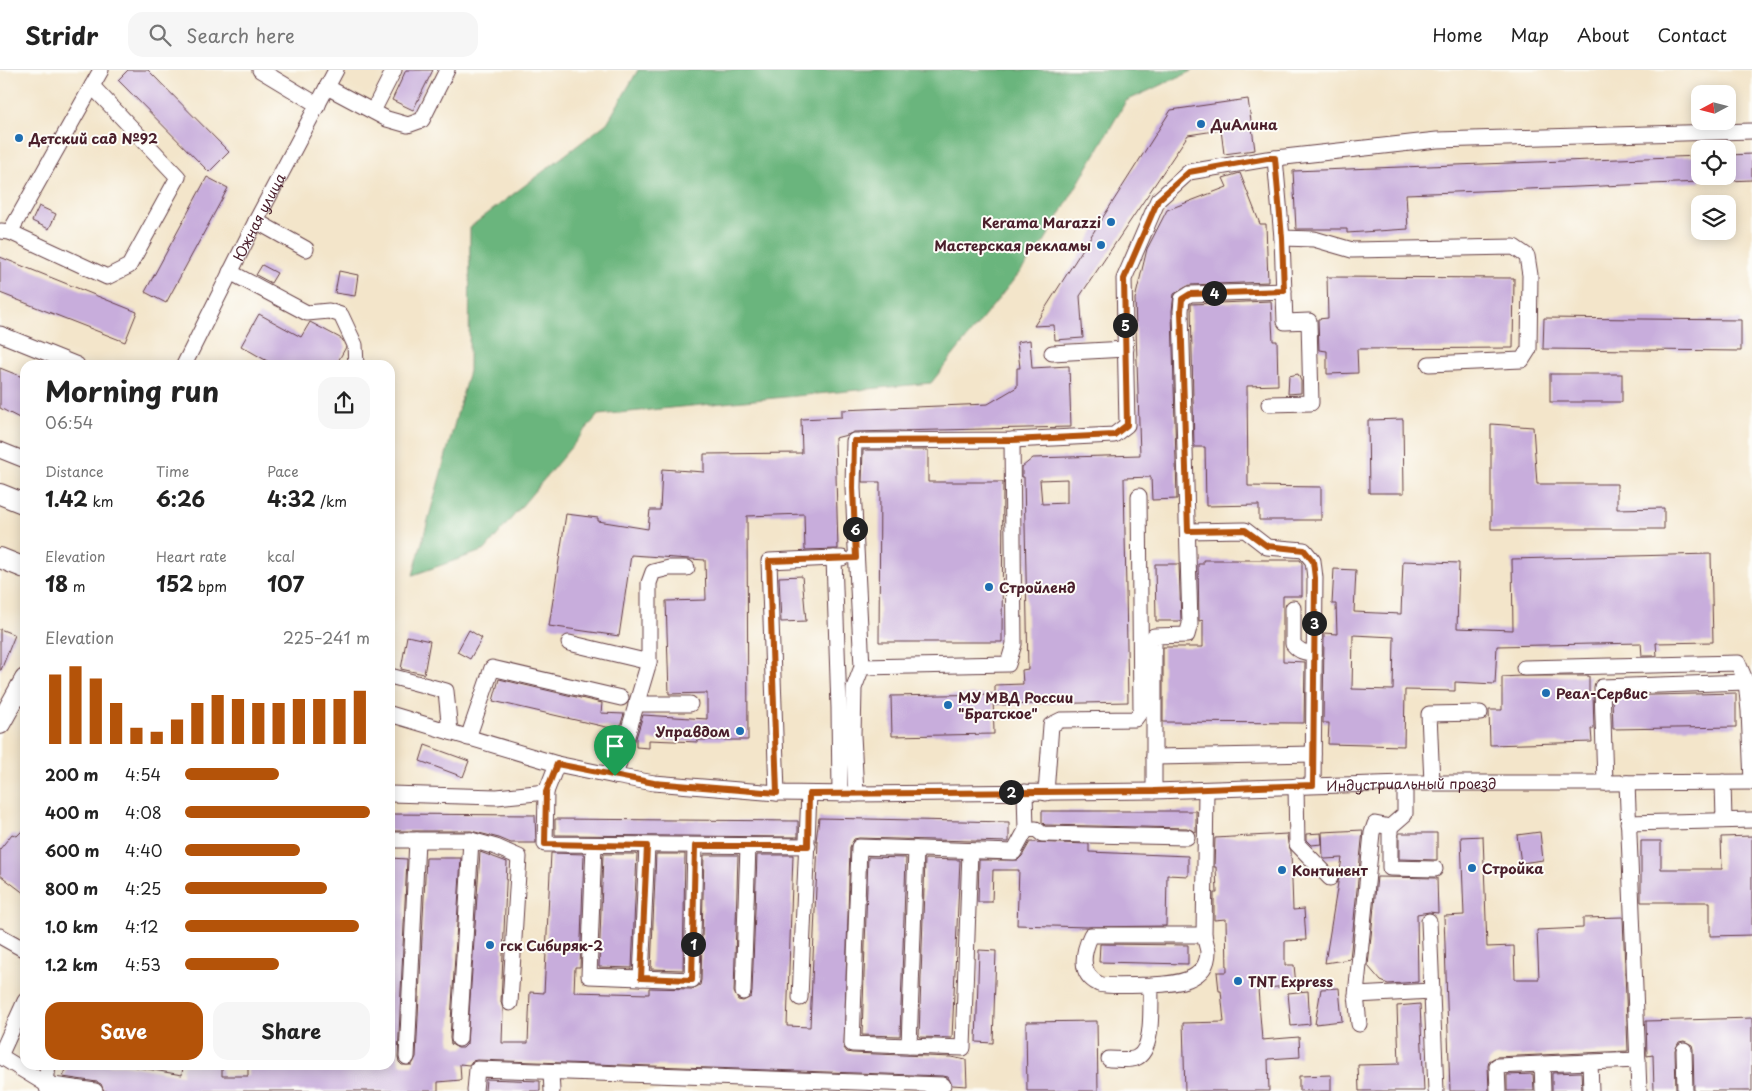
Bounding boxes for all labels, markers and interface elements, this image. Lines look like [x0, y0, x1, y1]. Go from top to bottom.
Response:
search box [128, 12, 478, 57]
text: Stridr [25, 17, 98, 53]
icon: search [146, 21, 174, 49]
text: Search here [186, 21, 295, 49]
text: Home [1432, 21, 1482, 48]
text: Map [1510, 21, 1549, 48]
text: About [1577, 21, 1629, 48]
text: Contact [1657, 21, 1727, 48]
north arrow [1691, 85, 1736, 130]
map controls [1691, 85, 1736, 240]
place label: ДиАлина [1210, 114, 1278, 135]
marker: ДиАлина [1195, 118, 1207, 130]
place label: Детский сад №92 [28, 128, 158, 149]
marker: Детский сад №92 [13, 132, 25, 144]
button: locate [1691, 140, 1736, 185]
street label: Южная улица [227, 169, 290, 264]
button: layers [1691, 195, 1736, 240]
place label: Kerama Marazzi [982, 212, 1101, 233]
marker: Kerama Marazzi [1105, 216, 1117, 228]
place label: Мастерская рекламы [934, 235, 1091, 256]
marker: Мастерская рекламы [1095, 239, 1107, 251]
pin: 4 [1202, 280, 1226, 306]
text: 4 [1210, 283, 1219, 304]
pin: 5 [1112, 312, 1138, 338]
text: 5 [1121, 315, 1130, 336]
text: Morning run [45, 369, 219, 412]
button: share [318, 377, 370, 429]
text: 06:54 [45, 410, 93, 434]
text: Distance [45, 461, 104, 482]
text: Time [156, 461, 189, 482]
text: Pace [267, 461, 299, 482]
text: 1.42 [45, 482, 88, 514]
text: 6:26 [156, 482, 205, 514]
text: 4:32 [267, 482, 316, 514]
text: km [88, 491, 113, 512]
text: /km [316, 491, 347, 512]
pin: 6 [842, 516, 868, 542]
text: 6 [851, 519, 860, 540]
text: Elevation [45, 546, 105, 567]
text: Heart rate [156, 546, 227, 567]
text: kcal [267, 546, 295, 567]
text: 18 [45, 567, 68, 599]
text: 152 [156, 567, 193, 599]
text: 107 [267, 567, 304, 599]
text: m [68, 576, 85, 597]
text: bpm [193, 576, 227, 597]
place label: Стройленд [999, 577, 1076, 598]
marker: Стройленд [983, 581, 995, 593]
pin: 3 [1302, 610, 1326, 636]
text: 3 [1310, 613, 1319, 634]
text: Elevation [45, 625, 114, 649]
text: 225–241 m [283, 625, 370, 649]
place label: Реал-Сервис [1556, 683, 1648, 704]
place label: МУ МВД России "Братское" [958, 687, 1073, 724]
marker: Реал-Сервис [1540, 687, 1552, 699]
marker: МУ МВД России "Братское" [942, 699, 954, 711]
place label: Управдом [655, 721, 730, 742]
pin [594, 725, 636, 776]
marker: Управдом [734, 725, 746, 737]
icon: arrive [601, 732, 629, 760]
text: 200 m [45, 762, 99, 786]
text: 4:54 [125, 762, 161, 786]
street label: Индустриальный проезд [1326, 773, 1496, 796]
pin: 2 [998, 780, 1024, 804]
text: 2 [1007, 782, 1016, 803]
text: 400 m [45, 800, 99, 824]
text: 4:08 [125, 800, 162, 824]
text: 600 m [45, 838, 99, 862]
text: 4:40 [125, 838, 162, 862]
place label: Стройка [1482, 858, 1544, 879]
place label: Континент [1292, 860, 1368, 881]
marker: Стройка [1466, 862, 1478, 874]
marker: Континент [1276, 864, 1288, 876]
text: 800 m [45, 876, 98, 900]
text: 4:25 [125, 876, 161, 900]
text: 1.0 km [45, 914, 98, 938]
text: 4:12 [125, 914, 159, 938]
pin: 1 [680, 932, 706, 956]
text: 1 [690, 934, 697, 955]
place label: гск Сибиряк-2 [500, 935, 603, 956]
marker: гск Сибиряк-2 [484, 939, 496, 951]
text: 1.2 km [45, 952, 98, 976]
text: 4:53 [125, 952, 161, 976]
place label: TNT Express [1248, 971, 1333, 992]
marker: TNT Express [1232, 975, 1244, 987]
button: Save [45, 1002, 203, 1060]
button: Share [213, 1002, 370, 1060]

